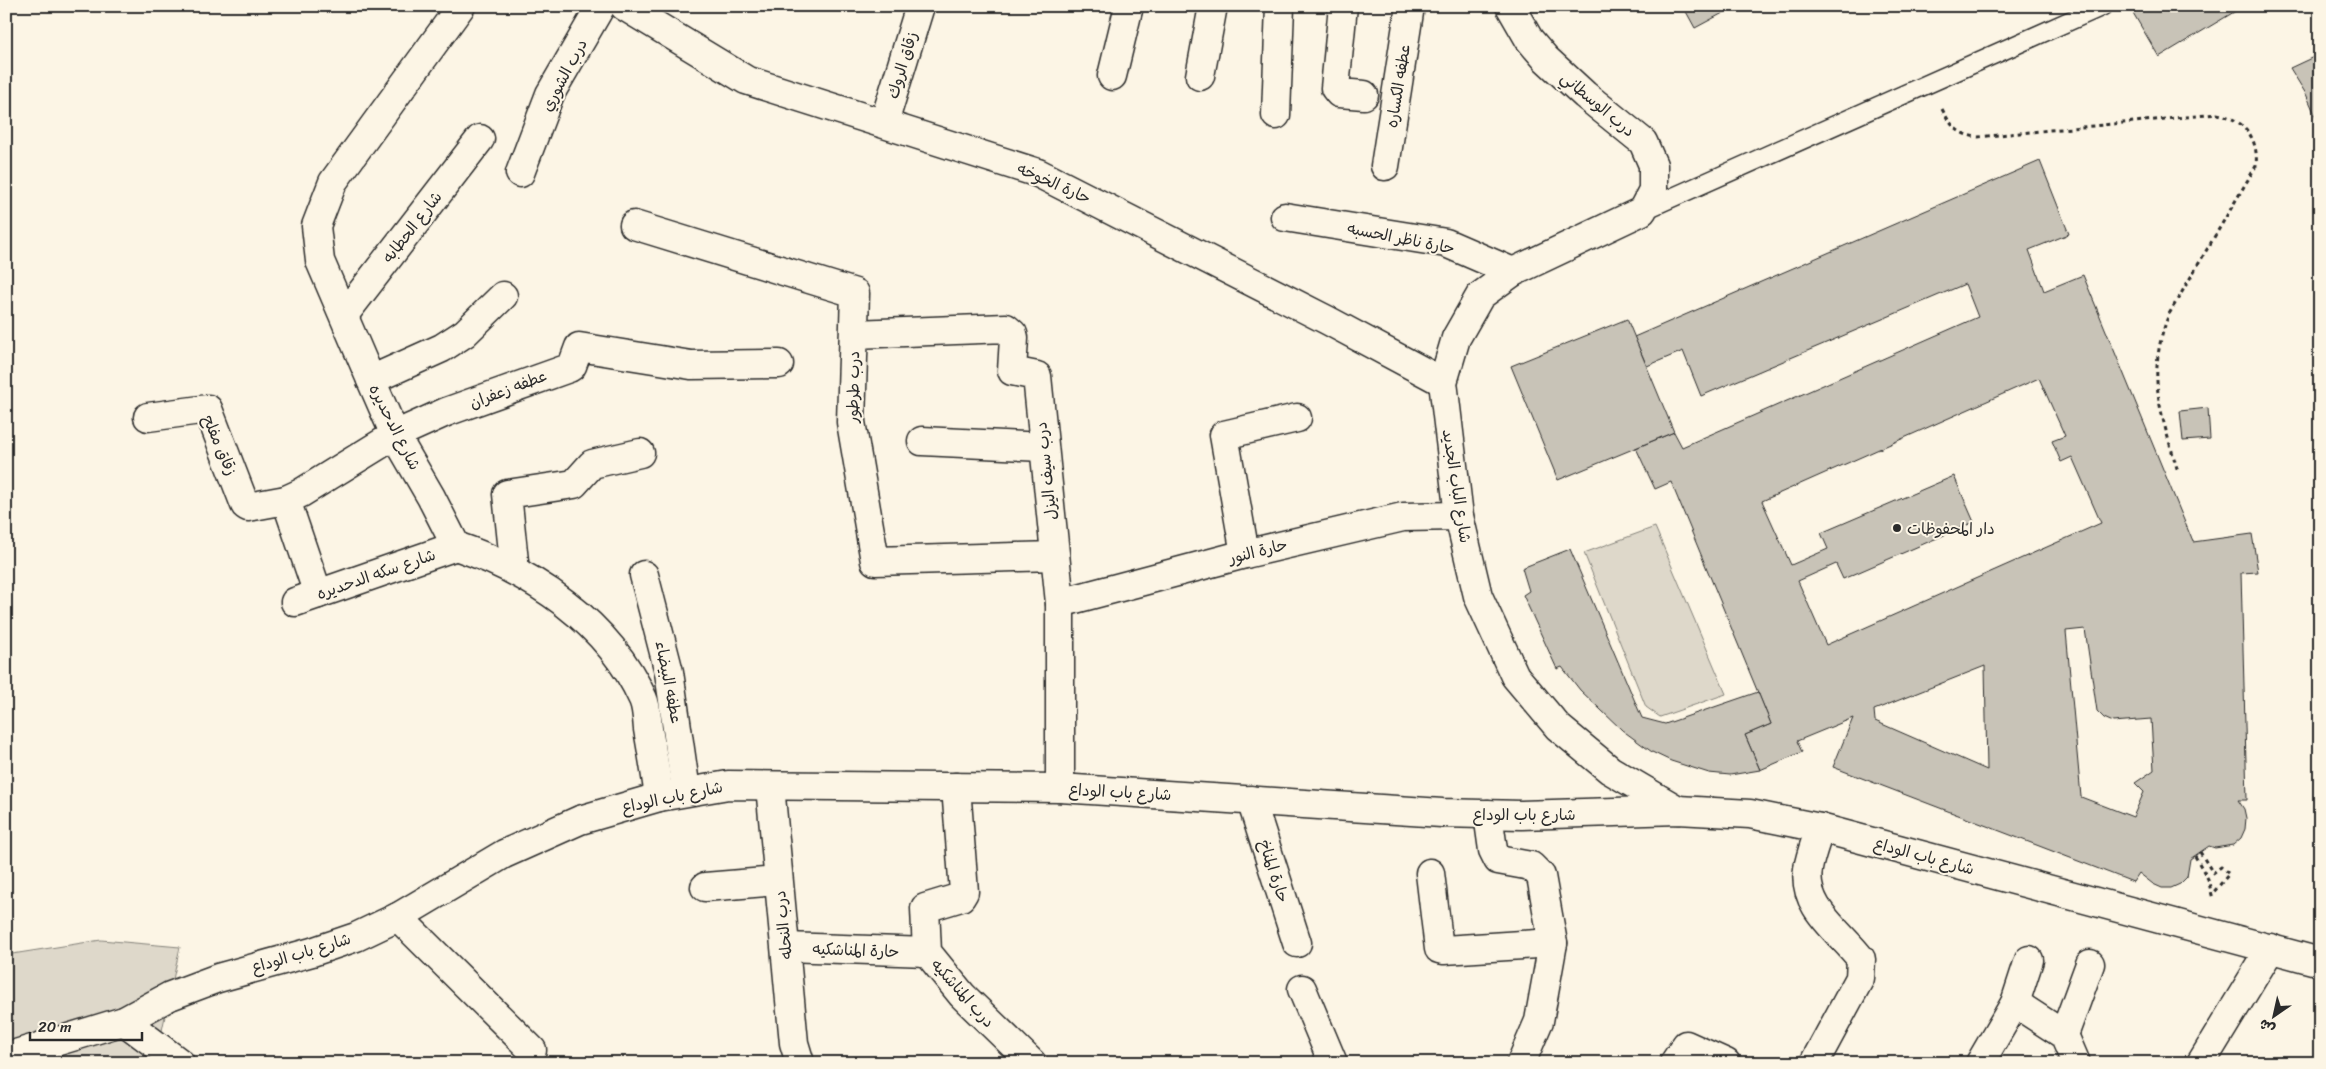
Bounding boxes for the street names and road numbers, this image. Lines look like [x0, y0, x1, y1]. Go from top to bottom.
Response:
street label: زقاق الروك [878, 28, 926, 102]
street label: درب الشوري [533, 33, 595, 117]
street label: عطفه الكساره [1377, 42, 1419, 130]
street label: درب الوسطاني [1554, 64, 1642, 144]
street label: حارة الخوخه [1012, 154, 1096, 212]
street label: شارع الحطابه [374, 184, 450, 270]
street label: حارة ناظر الحسبه [1345, 213, 1457, 263]
street label: درب طرطور [838, 351, 868, 424]
street label: عطفه زعفران [465, 361, 551, 417]
street label: شارع الدحديره [361, 379, 429, 475]
street label: زقاق مفلح [194, 410, 246, 480]
street label: درب سيف اليزل [1026, 420, 1066, 522]
street label: شارع الباب الجديد [1434, 427, 1480, 545]
street label: حارة النور [1223, 530, 1291, 573]
street label: شارع سكه الدحديره [312, 540, 440, 608]
street label: عطفه البيضاء [647, 638, 691, 726]
street label: شارع باب الوداع [619, 772, 725, 822]
street label: شارع باب الوداع [1068, 775, 1172, 809]
street label: شارع باب الوداع [1472, 800, 1576, 829]
street label: شارع باب الوداع [1870, 829, 1978, 883]
street label: حارة المناخ [1250, 835, 1298, 907]
street label: درب النحله [765, 889, 801, 961]
street label: شارع باب الوداع [247, 924, 355, 982]
street label: حارة المناشكيه [812, 934, 900, 966]
street label: درب المناشكيه [924, 952, 1002, 1034]

